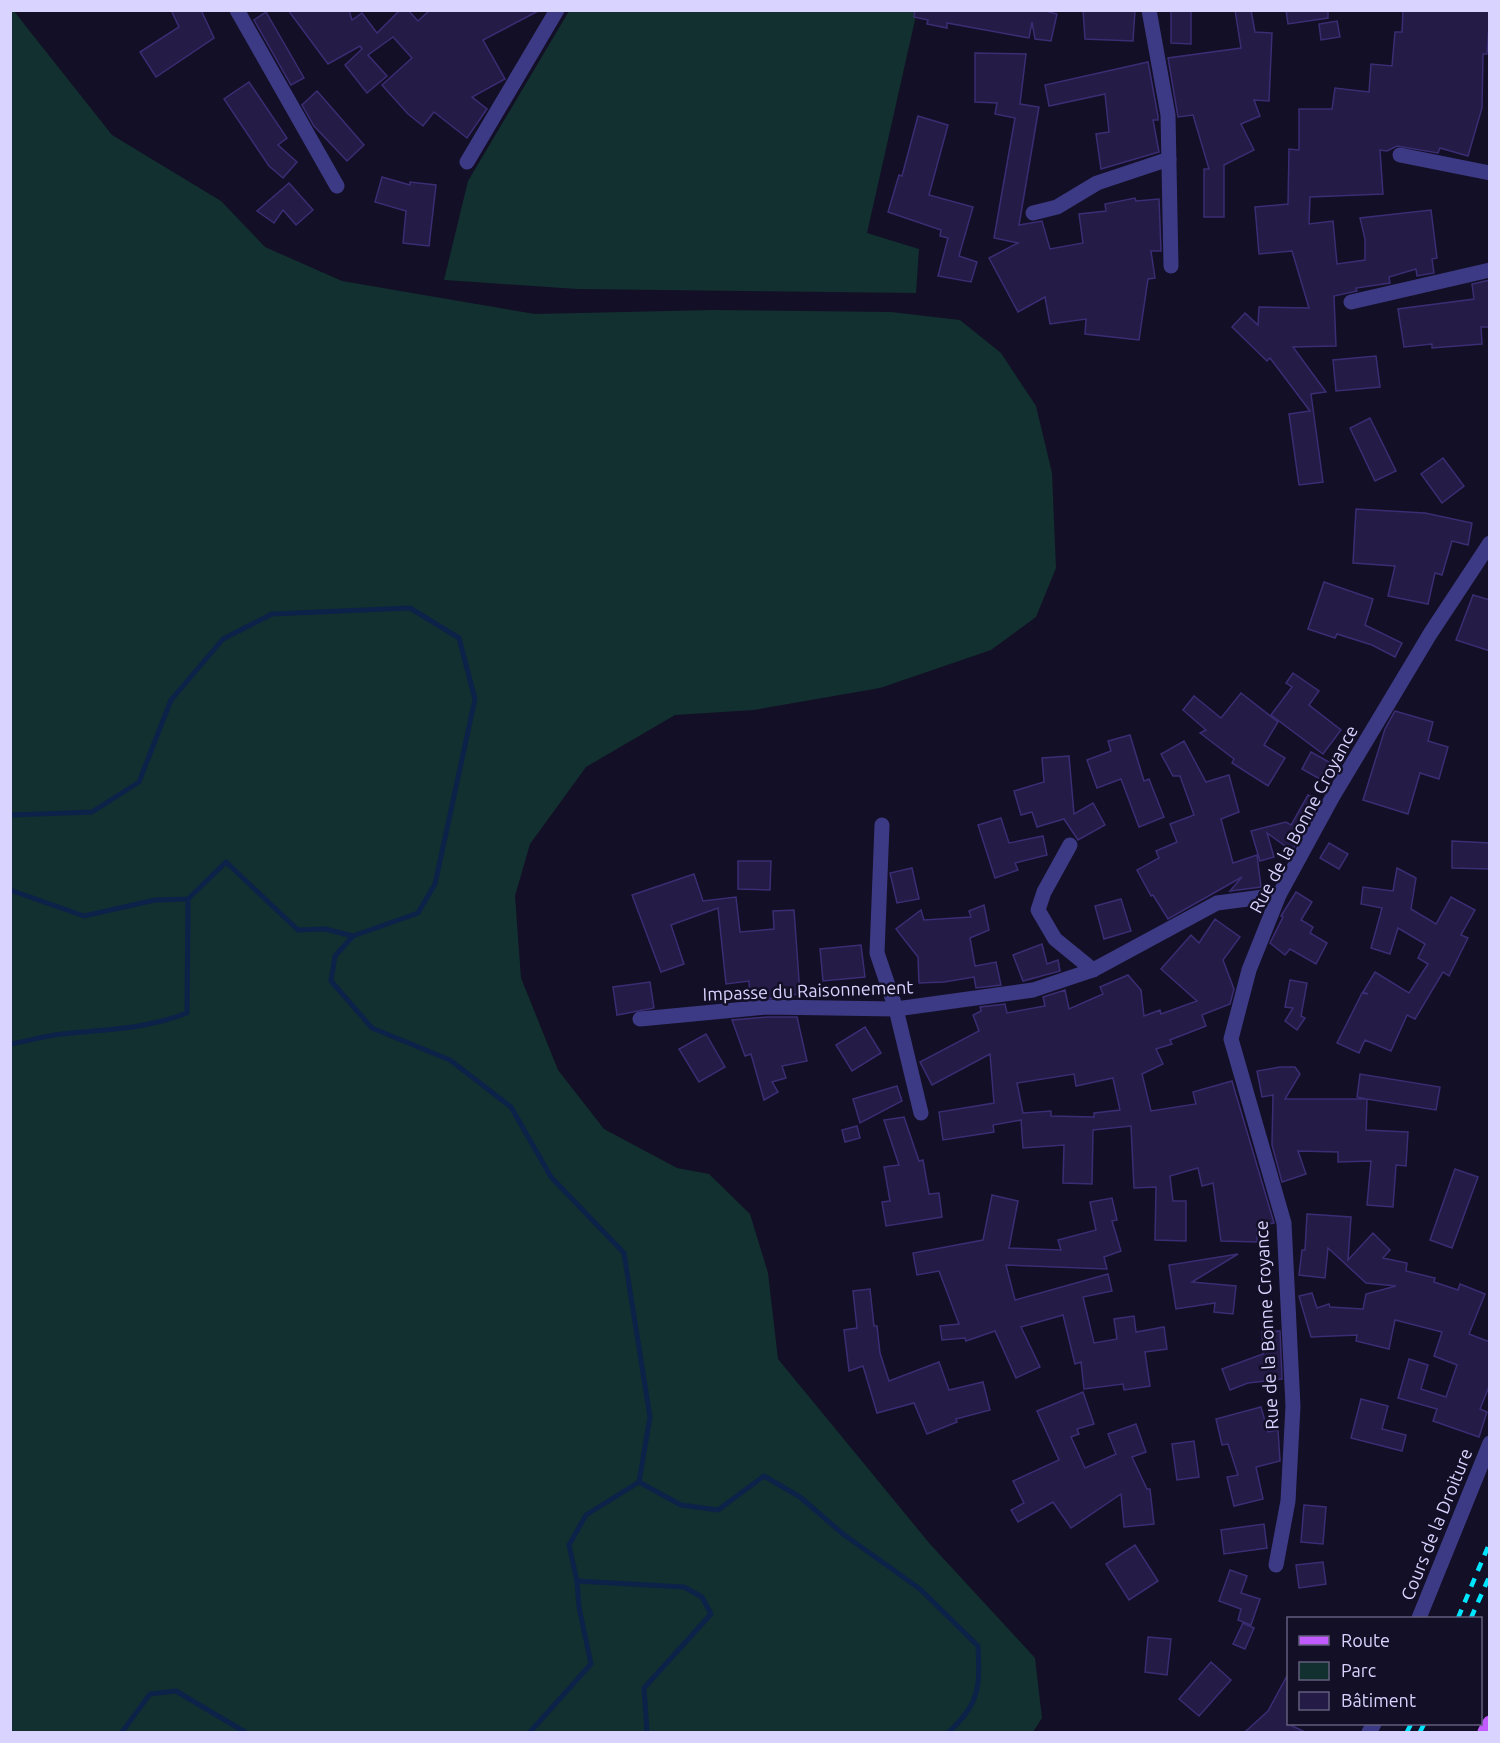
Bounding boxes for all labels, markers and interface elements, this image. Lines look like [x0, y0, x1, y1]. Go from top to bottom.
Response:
street label: Rue de la Bonne Croyance [1245, 722, 1361, 916]
street label: Impasse du Raisonnement [702, 976, 914, 1004]
street label: Rue de la Bonne Croyance [1251, 1220, 1281, 1430]
street label: Cours de la Droiture [1396, 1445, 1476, 1603]
legend [1287, 1617, 1482, 1725]
text: Route [1341, 1630, 1390, 1650]
text: Parc [1341, 1660, 1376, 1680]
text: Bâtiment [1341, 1690, 1416, 1710]

